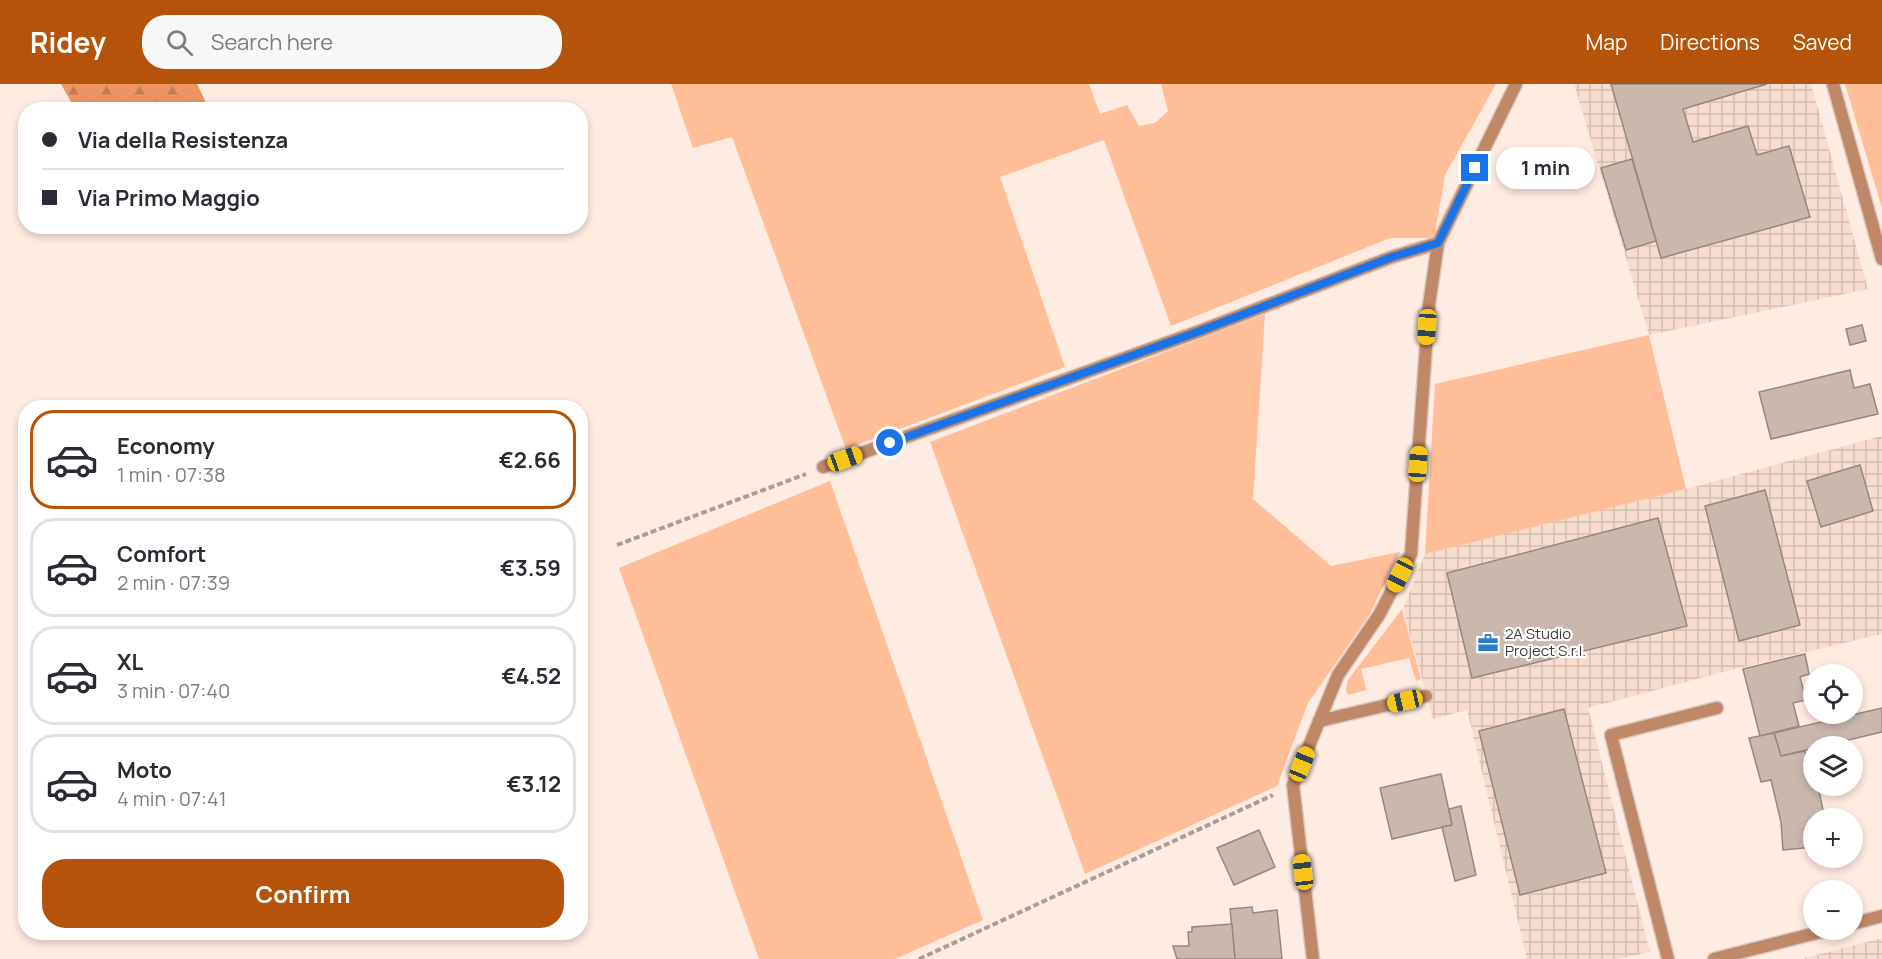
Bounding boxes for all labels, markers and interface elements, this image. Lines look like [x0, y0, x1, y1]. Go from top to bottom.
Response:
search box [142, 15, 562, 69]
text: Ridey [30, 23, 106, 61]
icon: search [163, 26, 196, 59]
text: Search here [211, 27, 333, 57]
text: Map [1586, 28, 1627, 56]
text: Directions [1660, 28, 1760, 56]
text: Saved [1793, 28, 1852, 56]
text: Via della Resistenza [78, 125, 288, 155]
callout: 1 min [1496, 147, 1595, 189]
route end [1461, 154, 1488, 181]
text: 1 min [1521, 154, 1570, 181]
text: Via Primo Maggio [78, 183, 260, 213]
car [1417, 308, 1437, 346]
route start [876, 429, 903, 456]
text: Economy [117, 431, 215, 461]
icon: car [45, 433, 99, 487]
car [825, 444, 865, 474]
text: €2.66 [499, 445, 561, 475]
car [1408, 445, 1428, 483]
text: 1 min · 07:38 [117, 461, 226, 488]
text: Comfort [117, 539, 206, 569]
icon: car [45, 541, 99, 595]
text: €3.59 [500, 553, 561, 583]
car [1384, 555, 1416, 595]
text: 2 min · 07:39 [117, 569, 230, 596]
place label: 2A Studio Project S.r.l. [1505, 623, 1586, 661]
office icon: 2A Studio Project S.r.l. [1476, 631, 1500, 655]
text: XL [117, 647, 143, 677]
icon: car [45, 649, 99, 703]
text: €4.52 [501, 661, 561, 691]
map controls [1803, 664, 1863, 940]
button: locate [1803, 664, 1863, 724]
text: 3 min · 07:40 [117, 677, 230, 704]
car [1385, 688, 1425, 714]
button: layers [1803, 736, 1863, 796]
car [1287, 744, 1317, 784]
text: Moto [117, 755, 172, 785]
icon: car [45, 757, 99, 811]
text: €3.12 [506, 769, 561, 799]
text: 4 min · 07:41 [117, 785, 227, 812]
button: + [1803, 808, 1863, 868]
car [1292, 853, 1314, 891]
button: Confirm [42, 859, 564, 928]
button: − [1803, 880, 1863, 940]

